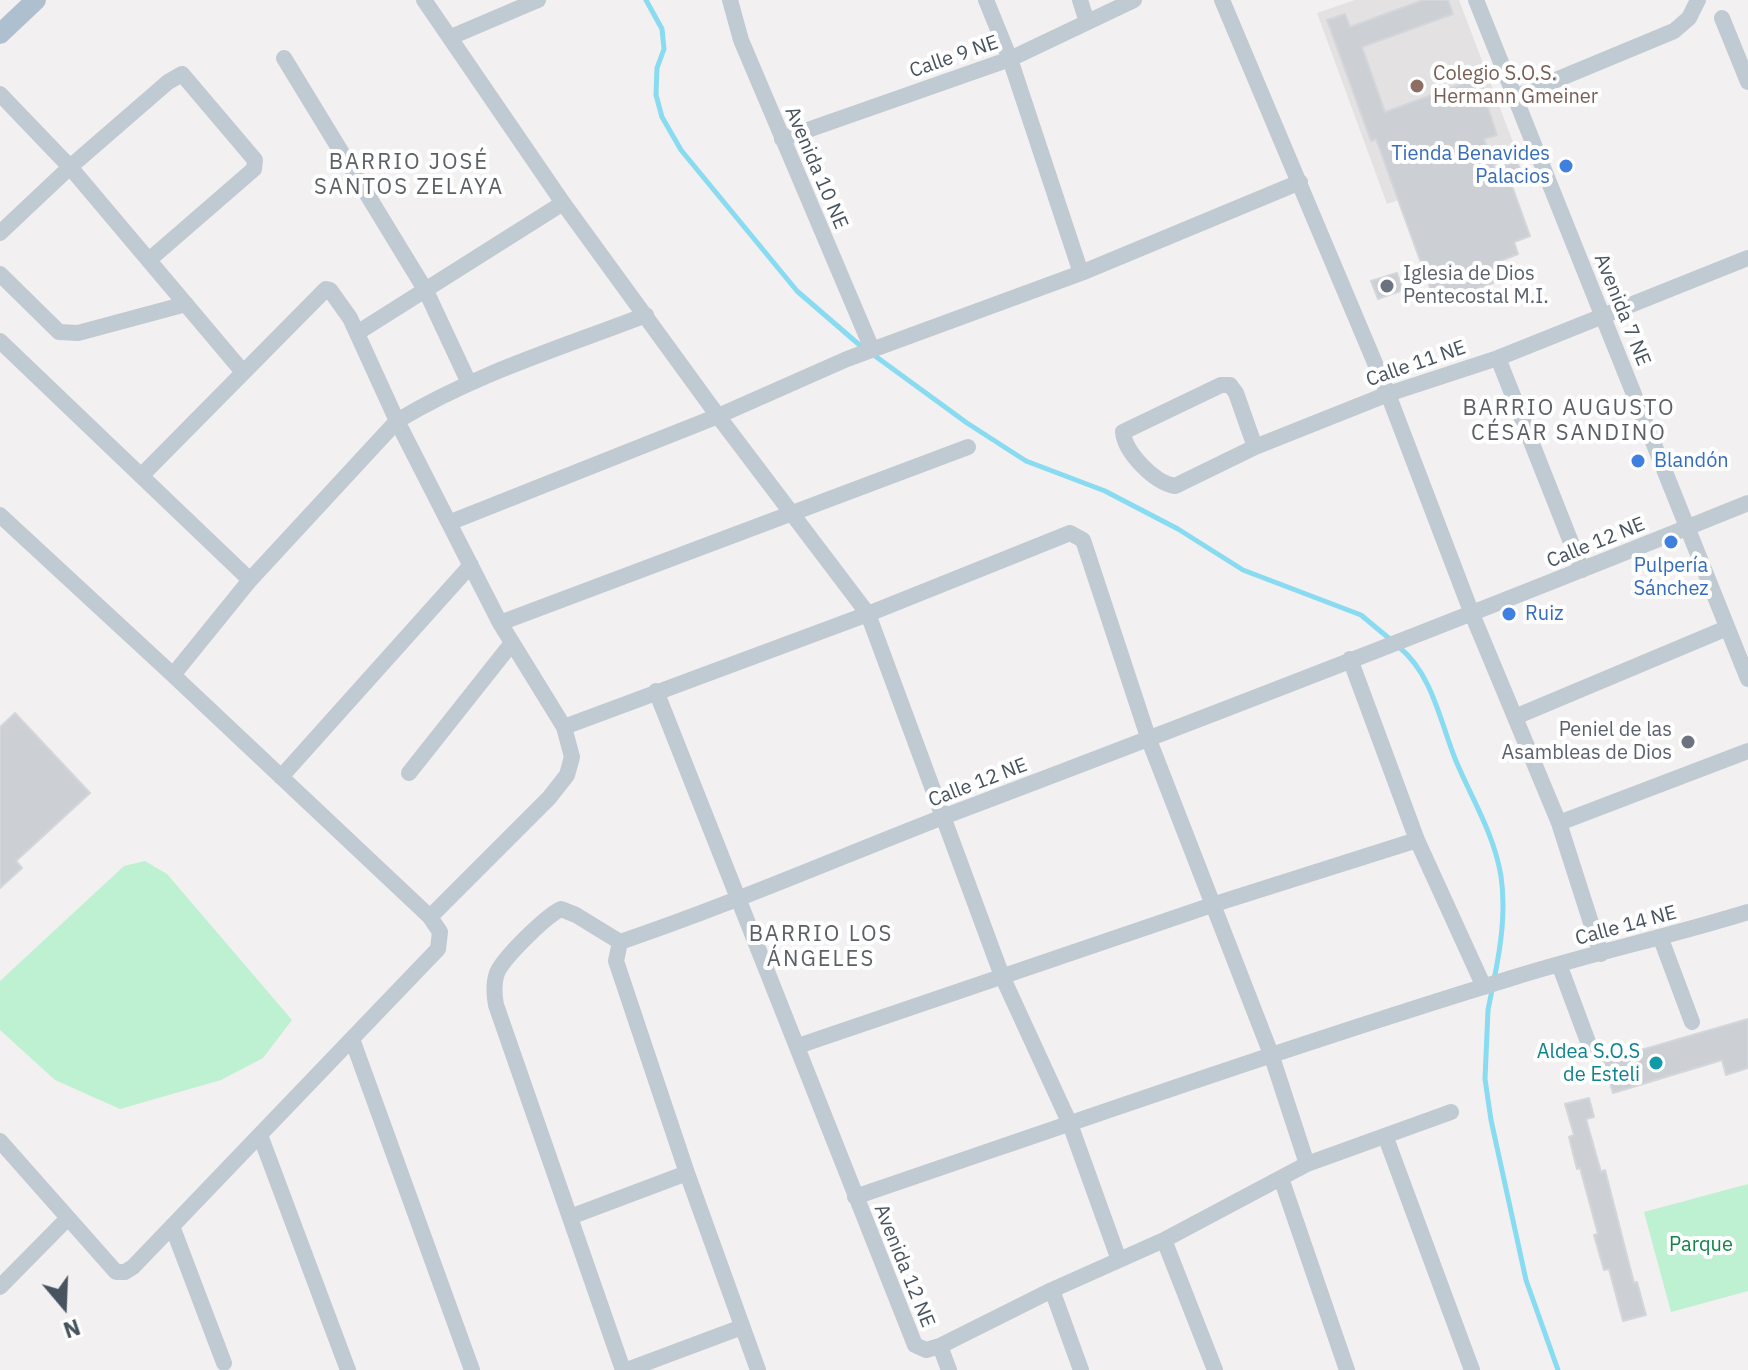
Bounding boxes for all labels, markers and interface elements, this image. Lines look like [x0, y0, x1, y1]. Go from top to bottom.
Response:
street label: Calle 9 NE [907, 31, 1001, 83]
place label: Colegio S.O.S. Hermann Gmeiner [1433, 62, 1598, 109]
marker: Colegio S.O.S. Hermann Gmeiner [1408, 77, 1426, 95]
street label: Avenida 10 NE [779, 103, 853, 233]
place label: Tienda Benavides Palacios [1391, 142, 1550, 189]
district label: BARRIO JOSÉ SANTOS ZELAYA [314, 150, 504, 202]
marker: Tienda Benavides Palacios [1557, 157, 1575, 175]
street label: Avenida 7 NE [1589, 250, 1655, 370]
place label: Iglesia de Dios Pentecostal M.I. [1403, 262, 1549, 309]
marker: Iglesia de Dios Pentecostal M.I. [1378, 277, 1396, 295]
street label: Calle 11 NE [1363, 336, 1469, 392]
district label: BARRIO AUGUSTO CÉSAR SANDINO [1462, 396, 1676, 448]
place label: Blandón [1654, 449, 1729, 473]
marker: Blandón [1629, 452, 1647, 470]
street label: Calle 12 NE [1543, 512, 1649, 574]
marker: Pulpería Sánchez [1662, 533, 1680, 551]
place label: Pulpería Sánchez [1633, 554, 1709, 601]
place label: Ruiz [1525, 602, 1563, 626]
marker: Ruiz [1500, 605, 1518, 623]
place label: Peniel de las Asambleas de Dios [1501, 718, 1672, 765]
marker: Peniel de las Asambleas de Dios [1679, 733, 1697, 751]
street label: Calle 12 NE [925, 753, 1031, 813]
street label: Calle 14 NE [1573, 901, 1679, 951]
district label: BARRIO LOS ÁNGELES [749, 922, 893, 974]
place label: Aldea S.O.S de Esteli [1537, 1040, 1640, 1087]
marker: Aldea S.O.S de Esteli [1647, 1054, 1665, 1072]
street label: Avenida 12 NE [868, 1201, 940, 1331]
park label: Parque [1669, 1233, 1733, 1257]
north arrow [24, 1266, 104, 1346]
text: N [60, 1313, 84, 1345]

